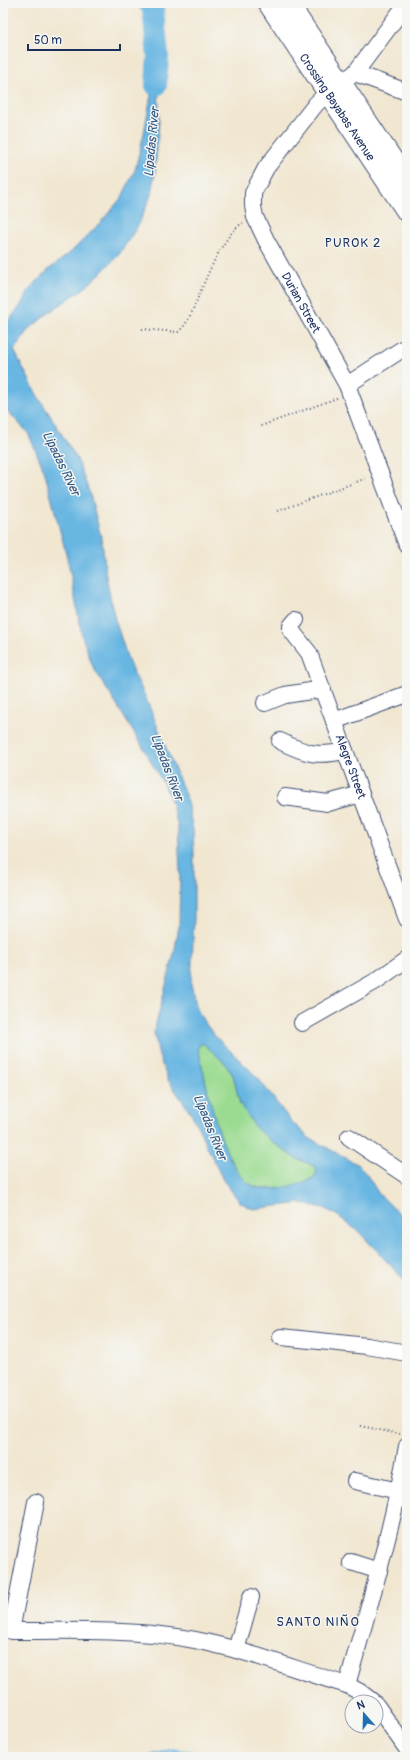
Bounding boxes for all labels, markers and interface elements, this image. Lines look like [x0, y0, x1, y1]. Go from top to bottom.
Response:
scale bar [28, 26, 120, 52]
text: 50 m [34, 33, 62, 48]
street label: Crossing Bayabas Avenue [296, 51, 378, 164]
water label: Lipadas River [141, 104, 163, 178]
district label: PUROK 2 [325, 235, 381, 251]
street label: Durian Street [278, 270, 324, 336]
water label: Lipadas River [39, 428, 85, 501]
water label: Lipadas River [147, 732, 188, 805]
street label: Alegre Street [332, 732, 369, 801]
water label: Lipadas River [190, 1092, 231, 1165]
district label: SANTO NIÑO [276, 1614, 360, 1630]
north arrow [344, 1694, 384, 1734]
text: N [355, 1698, 367, 1712]

